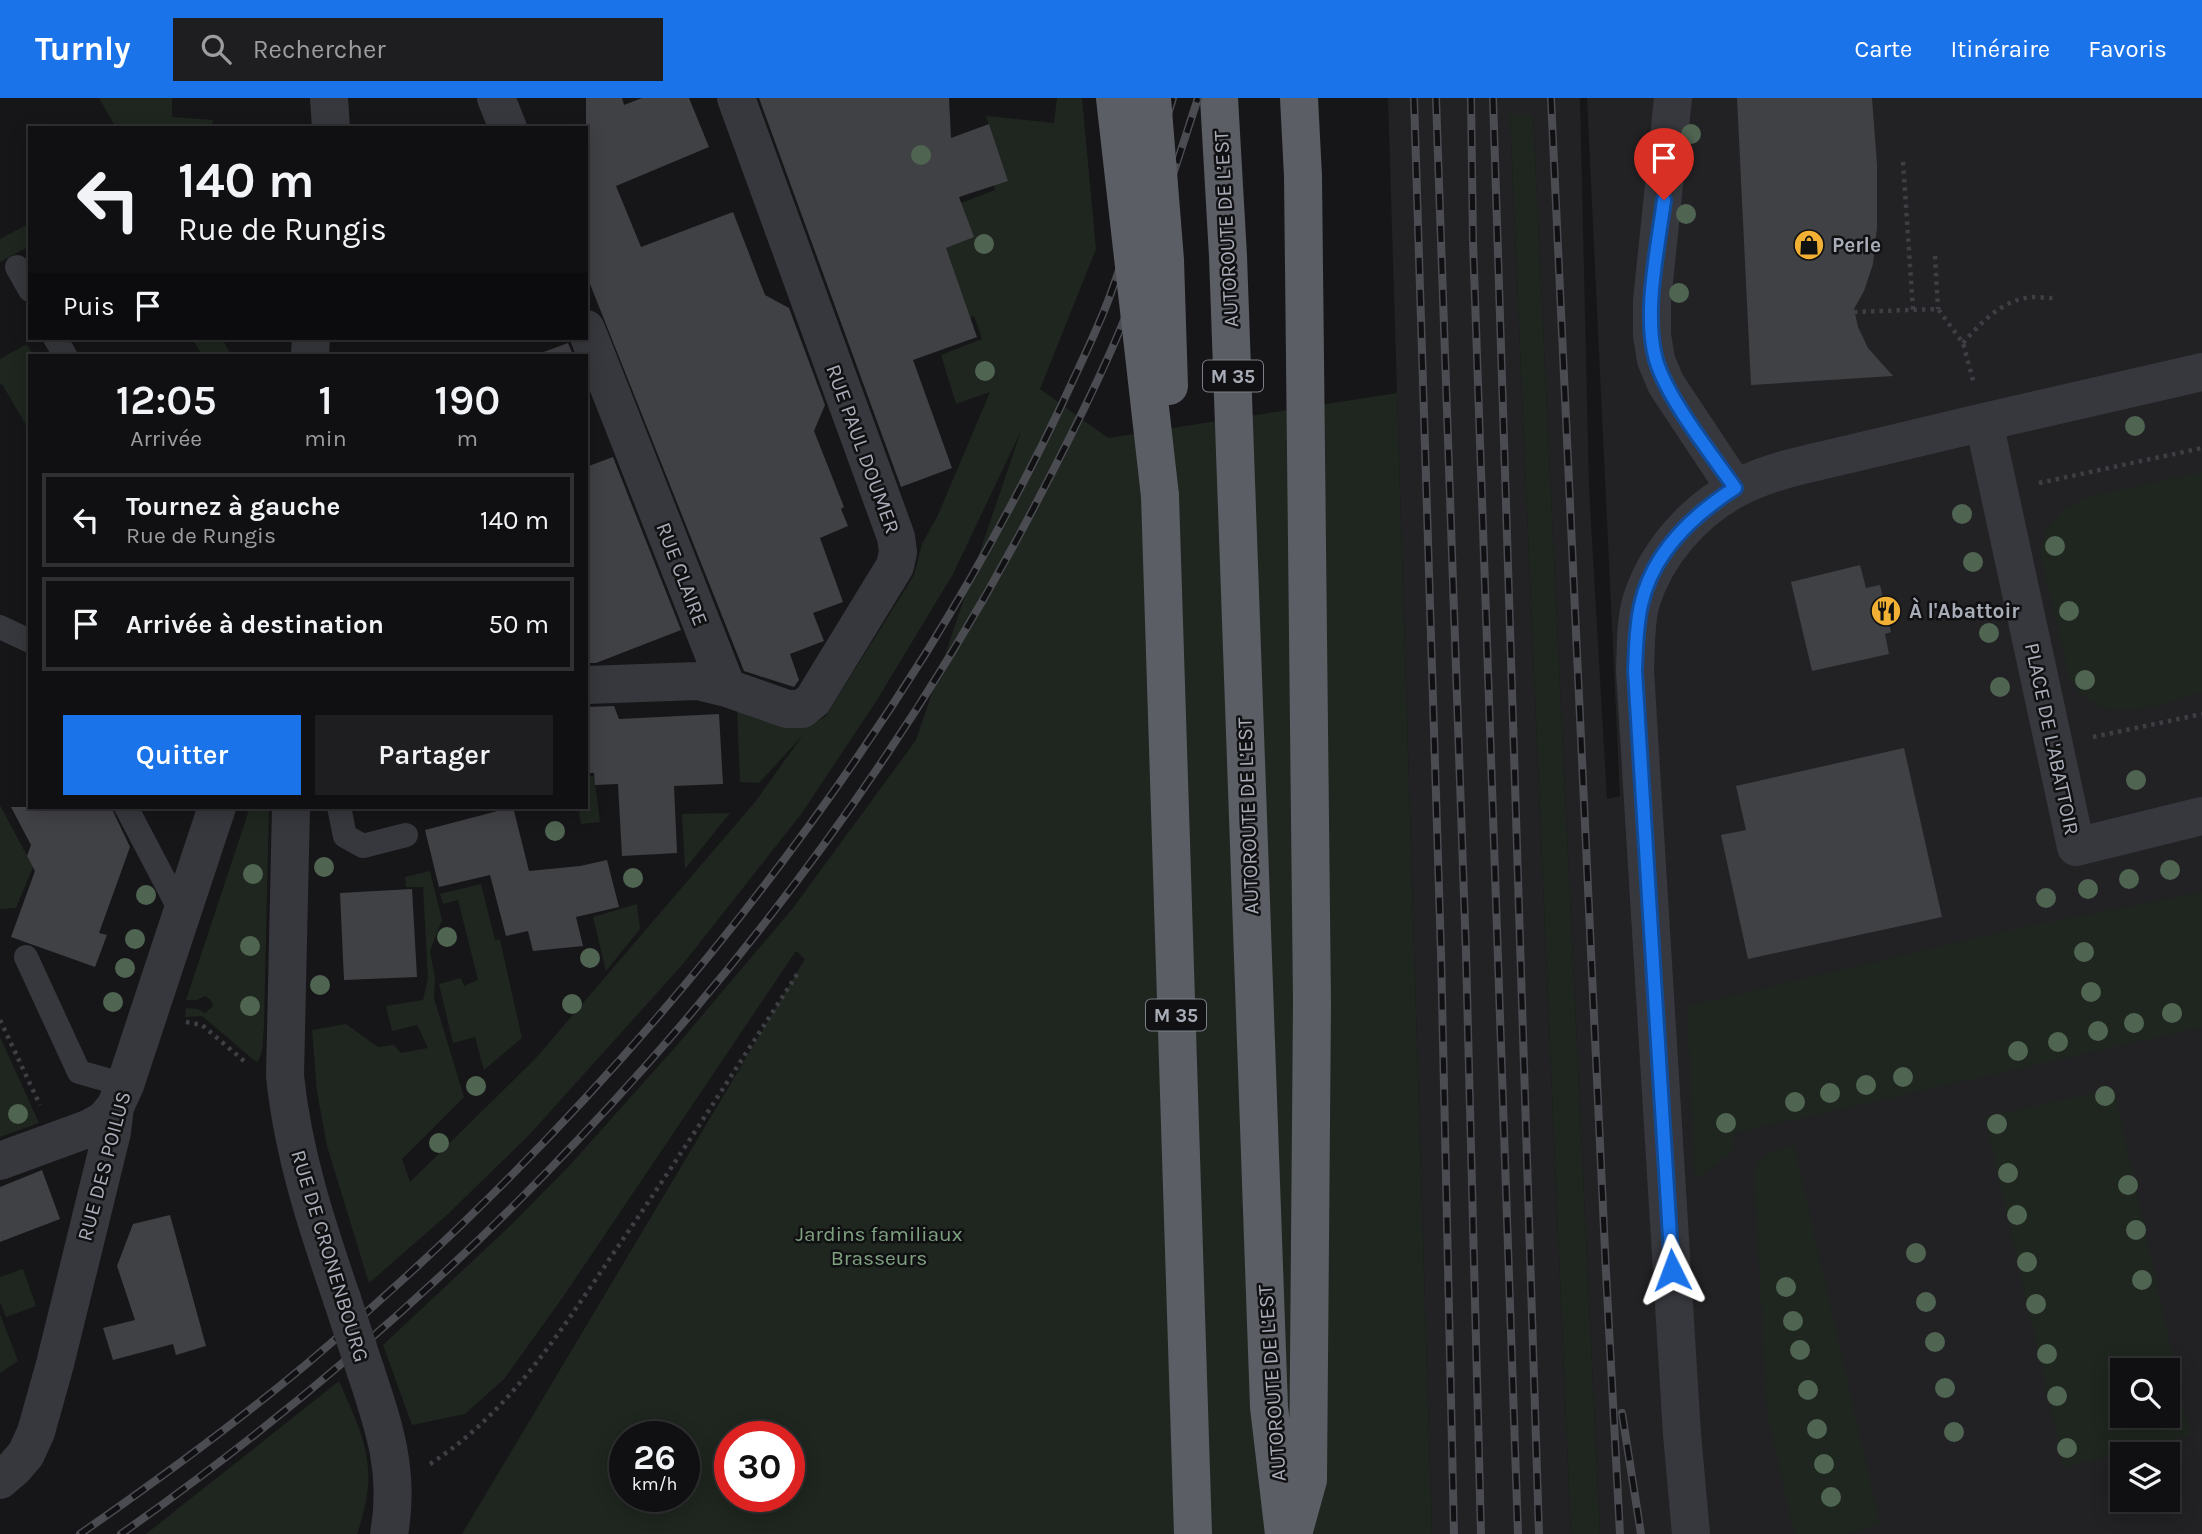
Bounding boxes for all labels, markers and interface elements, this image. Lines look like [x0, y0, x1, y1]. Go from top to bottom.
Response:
search box [173, 18, 663, 81]
text: Turnly [35, 30, 131, 68]
icon: search [197, 30, 235, 68]
text: Rechercher [253, 34, 386, 65]
text: Carte [1854, 35, 1912, 63]
text: Itinéraire [1950, 35, 2050, 63]
text: Favoris [2088, 35, 2167, 63]
pin [1634, 128, 1694, 200]
street label: AUTOROUTE DE L’EST [1209, 129, 1243, 328]
icon: arrive [1645, 139, 1683, 177]
text: 140 m [178, 152, 315, 209]
icon: left [63, 154, 154, 245]
text: Rue de Rungis [178, 211, 387, 248]
shop icon: Perle [1792, 228, 1826, 262]
place label: Perle [1832, 233, 1881, 257]
icon: arrive [129, 287, 167, 325]
text: Puis [63, 291, 115, 322]
road number: M 35 [1203, 360, 1263, 392]
street label: RUE PAUL DOUMER [821, 361, 905, 537]
text: 12:05 [116, 375, 217, 425]
text: 1 [318, 375, 333, 425]
text: 190 [434, 375, 500, 425]
text: Arrivée [130, 425, 202, 452]
text: min [304, 425, 347, 452]
text: m [457, 425, 478, 452]
text: Tournez à gauche [126, 491, 340, 522]
icon: left [67, 501, 105, 539]
text: 140 m [480, 505, 549, 536]
street label: RUE CLAIRE [651, 519, 713, 629]
text: Rue de Rungis [126, 522, 276, 549]
restaurant icon: À l'Abattoir [1869, 594, 1903, 628]
place label: À l'Abattoir [1909, 597, 2020, 623]
icon: arrive [67, 605, 105, 643]
text: Arrivée à destination [126, 609, 384, 640]
text: 50 m [488, 609, 549, 640]
street label: PLACE DE L'ABATTOIR [2020, 641, 2084, 837]
button: Quitter [63, 715, 301, 795]
button: Partager [315, 715, 553, 795]
street label: AUTOROUTE DE L’EST [1233, 717, 1263, 915]
road number: M 35 [1146, 1000, 1206, 1030]
street label: RUE DES POILUS [72, 1089, 136, 1243]
street label: RUE DE CRONENBOURG [286, 1147, 374, 1365]
park label: Jardins familiaux Brasseurs [796, 1222, 963, 1270]
position arrow [1635, 1233, 1709, 1307]
street label: AUTOROUTE DE L’EST [1253, 1283, 1291, 1482]
map controls [2110, 1358, 2180, 1512]
button: search [2110, 1358, 2180, 1428]
speed limit sign: 30 [714, 1421, 805, 1512]
text: 26 [633, 1437, 676, 1478]
button: layers [2110, 1442, 2180, 1512]
text: km/h [632, 1473, 677, 1495]

